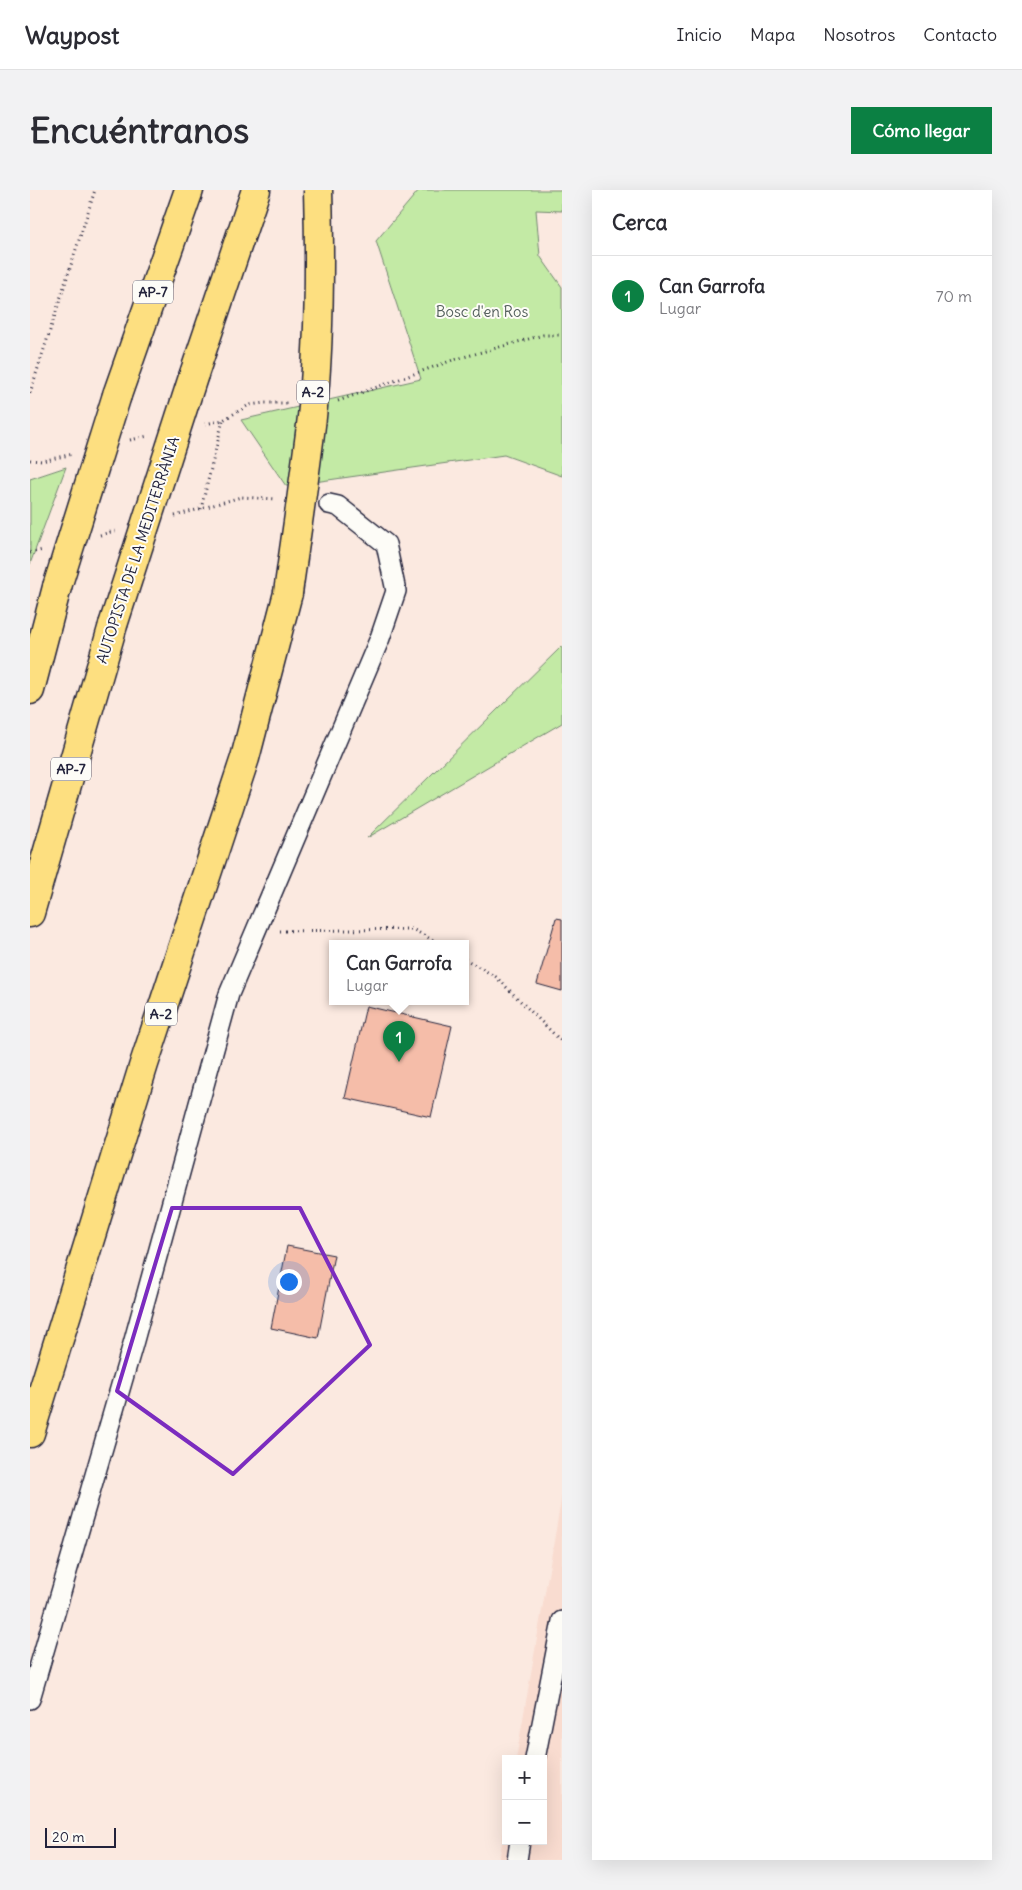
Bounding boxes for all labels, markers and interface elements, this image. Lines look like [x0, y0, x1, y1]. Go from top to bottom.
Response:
text: Waypost [25, 20, 119, 50]
text: Inicio [676, 23, 722, 46]
text: Mapa [750, 23, 795, 46]
text: Nosotros [823, 23, 895, 46]
text: Contacto [923, 23, 997, 46]
button: Cómo llegar [851, 107, 992, 154]
text: Encuéntranos [30, 108, 249, 152]
text: Cerca [612, 209, 667, 236]
text: Can Garrofa [659, 274, 765, 298]
road number: AP-7 [133, 280, 173, 304]
text: 1 [625, 286, 631, 306]
text: 70 m [936, 286, 972, 306]
text: Lugar [659, 298, 701, 318]
park label: Bosc d'en Ros [436, 302, 528, 321]
road number: A-2 [297, 380, 329, 403]
street label: AUTOPISTA DE LA MEDITERRÀNIA [92, 434, 183, 666]
road number: AP-7 [51, 758, 91, 780]
popup [329, 940, 469, 1005]
text: Can Garrofa [346, 951, 452, 975]
text: Lugar [346, 975, 388, 995]
road number: A-2 [145, 1002, 177, 1026]
pin: 1 [383, 1021, 415, 1062]
your location [276, 1269, 302, 1295]
map controls [502, 1755, 547, 1845]
button: + [502, 1755, 547, 1800]
button: − [502, 1800, 547, 1845]
scale bar [45, 1825, 116, 1848]
text: 20 m [52, 1828, 85, 1846]

